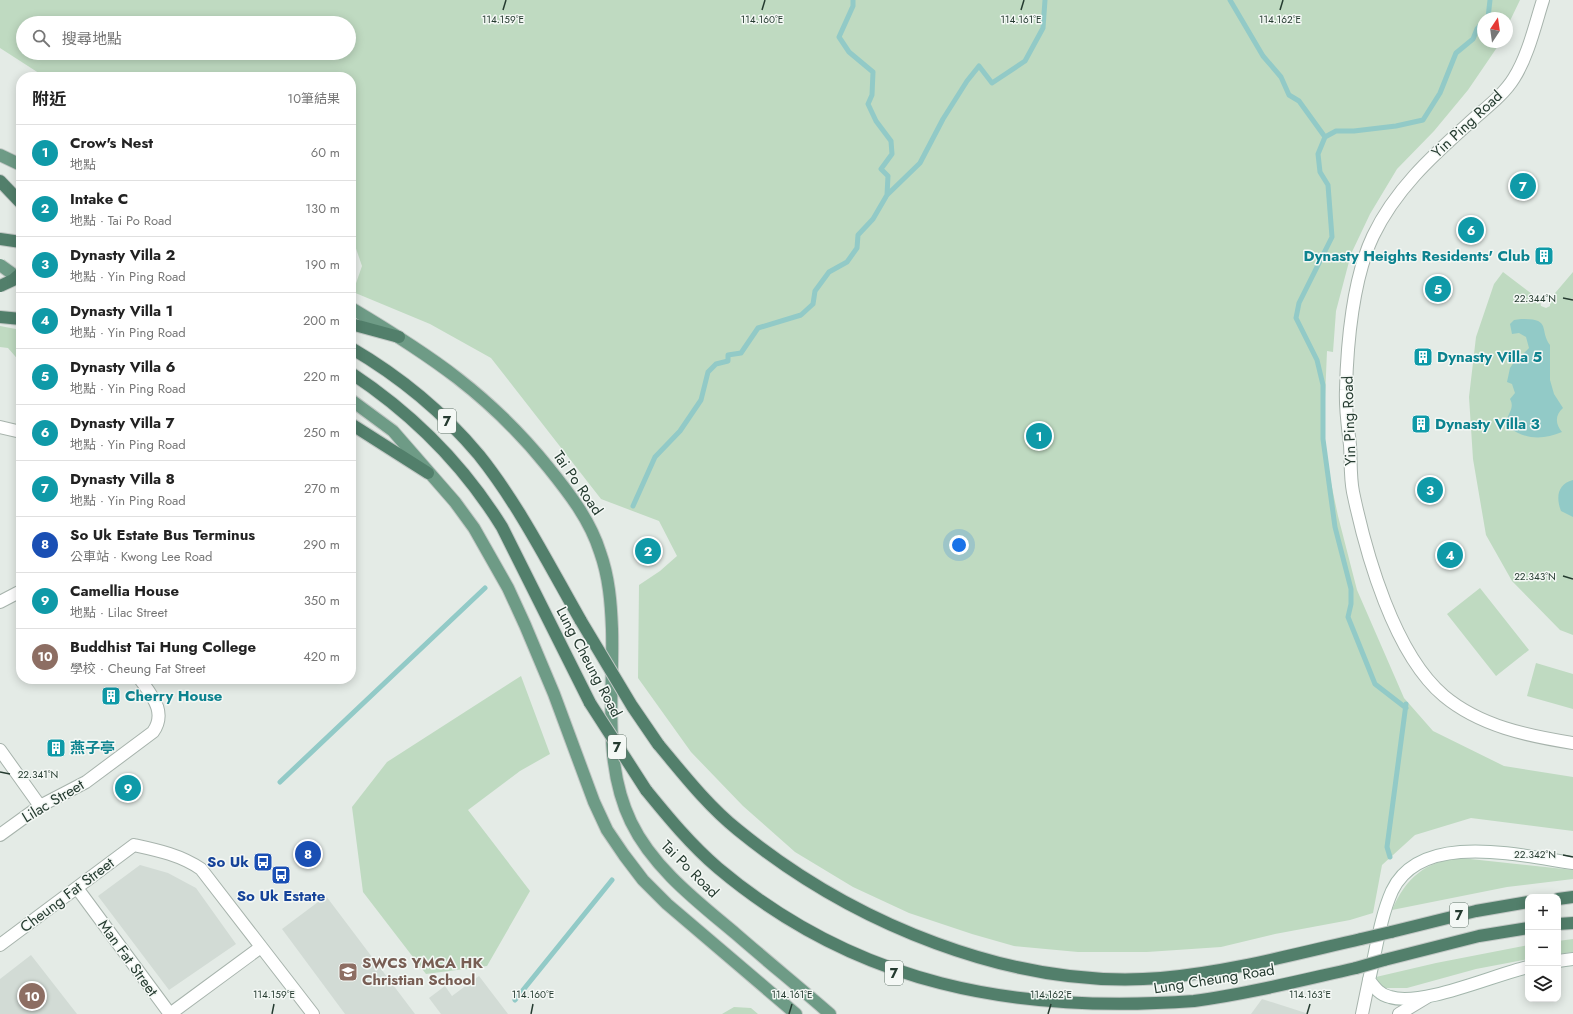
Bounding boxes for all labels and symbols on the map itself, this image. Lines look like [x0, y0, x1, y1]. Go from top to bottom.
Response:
text: 114.159°E [482, 12, 524, 27]
text: 114.160°E [741, 12, 783, 27]
text: 114.161°E [1001, 12, 1041, 27]
text: 114.162°E [1259, 12, 1301, 27]
north arrow [1477, 12, 1513, 48]
street label: Yin Ping Road [1427, 85, 1507, 163]
pin: 7 [1510, 171, 1536, 201]
pin: 6 [1458, 215, 1484, 245]
place label: Dynasty Heights Residents' Club [1304, 245, 1530, 267]
building icon: Dynasty Heights Residents' Club [1533, 245, 1555, 267]
pin: 5 [1425, 274, 1451, 304]
text: 22.344°N [1514, 291, 1556, 306]
building icon: Dynasty Villa 5 [1412, 346, 1434, 368]
place label: Dynasty Villa 5 [1437, 346, 1543, 368]
street label: Yin Ping Road [1336, 376, 1362, 466]
road number: 7 [438, 409, 456, 433]
building icon: Dynasty Villa 3 [1410, 413, 1432, 435]
place label: Dynasty Villa 3 [1435, 413, 1540, 435]
pin: 1 [1026, 421, 1052, 451]
street label: Tai Po Road [548, 446, 608, 520]
pin: 3 [1417, 475, 1443, 505]
your location [949, 535, 969, 555]
pin: 2 [635, 536, 661, 566]
pin: 4 [1437, 540, 1463, 570]
text: 22.343°N [1514, 569, 1556, 584]
street label: Lung Cheung Road [551, 603, 627, 721]
building icon: Cherry House [100, 685, 122, 707]
place label: Cherry House [125, 685, 223, 707]
road number: 7 [608, 735, 626, 759]
building icon: 燕子亭 [45, 737, 67, 759]
place label: 燕子亭 [70, 737, 115, 759]
text: 22.341°N [18, 767, 58, 782]
pin: 9 [115, 773, 141, 803]
street label: Lilac Street [18, 774, 88, 828]
street label: Tai Po Road [656, 835, 724, 903]
pin: 8 [295, 839, 321, 869]
text: 22.342°N [1514, 847, 1556, 862]
place label: So Uk [207, 851, 249, 873]
bus stop icon: So Uk [252, 851, 274, 873]
street label: Cheung Fat Street [15, 852, 119, 938]
bus stop icon: So Uk Estate [270, 864, 292, 886]
place label: So Uk Estate [237, 885, 326, 907]
road number: 7 [1450, 903, 1468, 927]
street label: Man Fat Street [93, 915, 164, 1001]
place label: SWCS YMCA HK Christian School [362, 952, 483, 991]
street label: Lung Cheung Road [1152, 959, 1276, 999]
school or university icon: SWCS YMCA HK Christian School [337, 961, 359, 983]
road number: 7 [885, 961, 903, 985]
pin: 10 [19, 981, 45, 1011]
text: 114.159°E [253, 987, 295, 1002]
text: 114.160°E [512, 987, 554, 1002]
text: 114.161°E [772, 987, 812, 1002]
text: 114.162°E [1030, 987, 1072, 1002]
text: 114.163°E [1289, 987, 1331, 1002]

